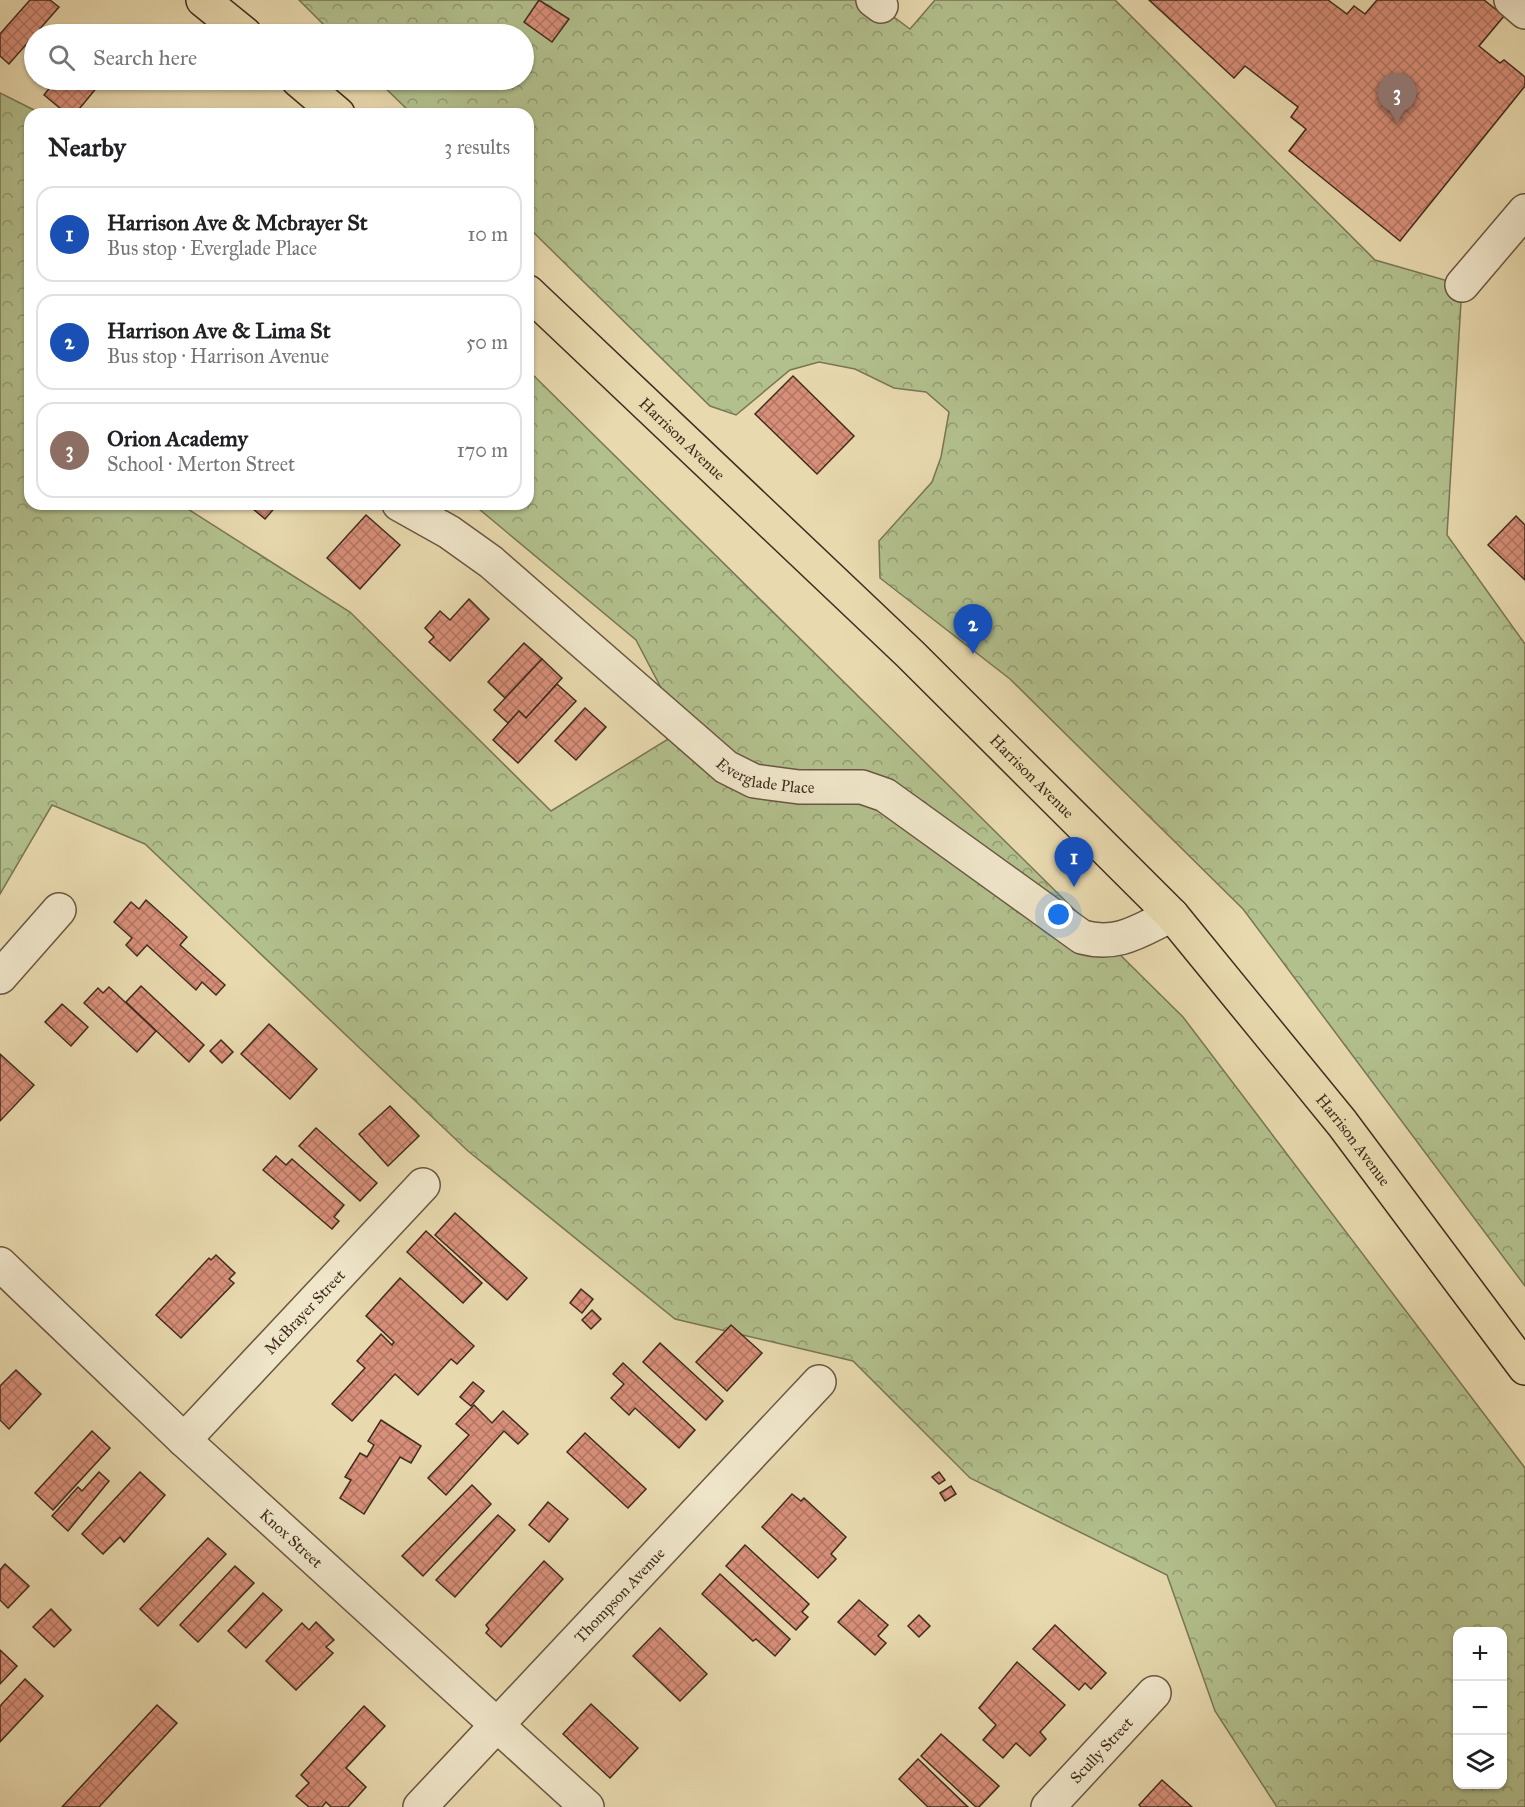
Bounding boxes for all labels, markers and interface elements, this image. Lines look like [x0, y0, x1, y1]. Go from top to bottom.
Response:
search box [24, 24, 534, 90]
icon: search [45, 41, 78, 74]
text: Search here [93, 44, 197, 71]
pin: 3 [1378, 74, 1416, 123]
text: Nearby [48, 131, 126, 163]
text: 3 results [444, 135, 510, 159]
text: Harrison Ave & Mcbrayer St [107, 209, 368, 236]
text: 1 [66, 222, 73, 246]
text: 10 m [467, 222, 508, 246]
text: Bus stop · Everglade Place [107, 236, 317, 260]
text: Harrison Ave & Lima St [107, 317, 331, 344]
text: 2 [65, 330, 74, 354]
text: 50 m [466, 330, 508, 354]
text: Bus stop · Harrison Avenue [107, 344, 329, 368]
street label: Harrison Avenue [635, 394, 729, 484]
text: Orion Academy [107, 425, 248, 452]
text: 3 [66, 438, 74, 462]
text: 170 m [457, 438, 508, 462]
text: School · Merton Street [107, 452, 295, 476]
pin: 2 [954, 604, 992, 654]
street label: Harrison Avenue [986, 730, 1078, 822]
street label: Everglade Place [712, 754, 815, 797]
pin: 1 [1054, 838, 1094, 887]
your location [1044, 900, 1073, 929]
street label: Harrison Avenue [1312, 1090, 1395, 1190]
street label: McBrayer Street [260, 1265, 349, 1358]
street label: Knox Street [256, 1505, 327, 1572]
street label: Thompson Avenue [570, 1543, 669, 1647]
map controls [1453, 1627, 1507, 1789]
button: + [1453, 1627, 1507, 1681]
button: − [1453, 1681, 1507, 1735]
street label: Scully Street [1066, 1713, 1137, 1787]
button: layers [1453, 1735, 1507, 1789]

